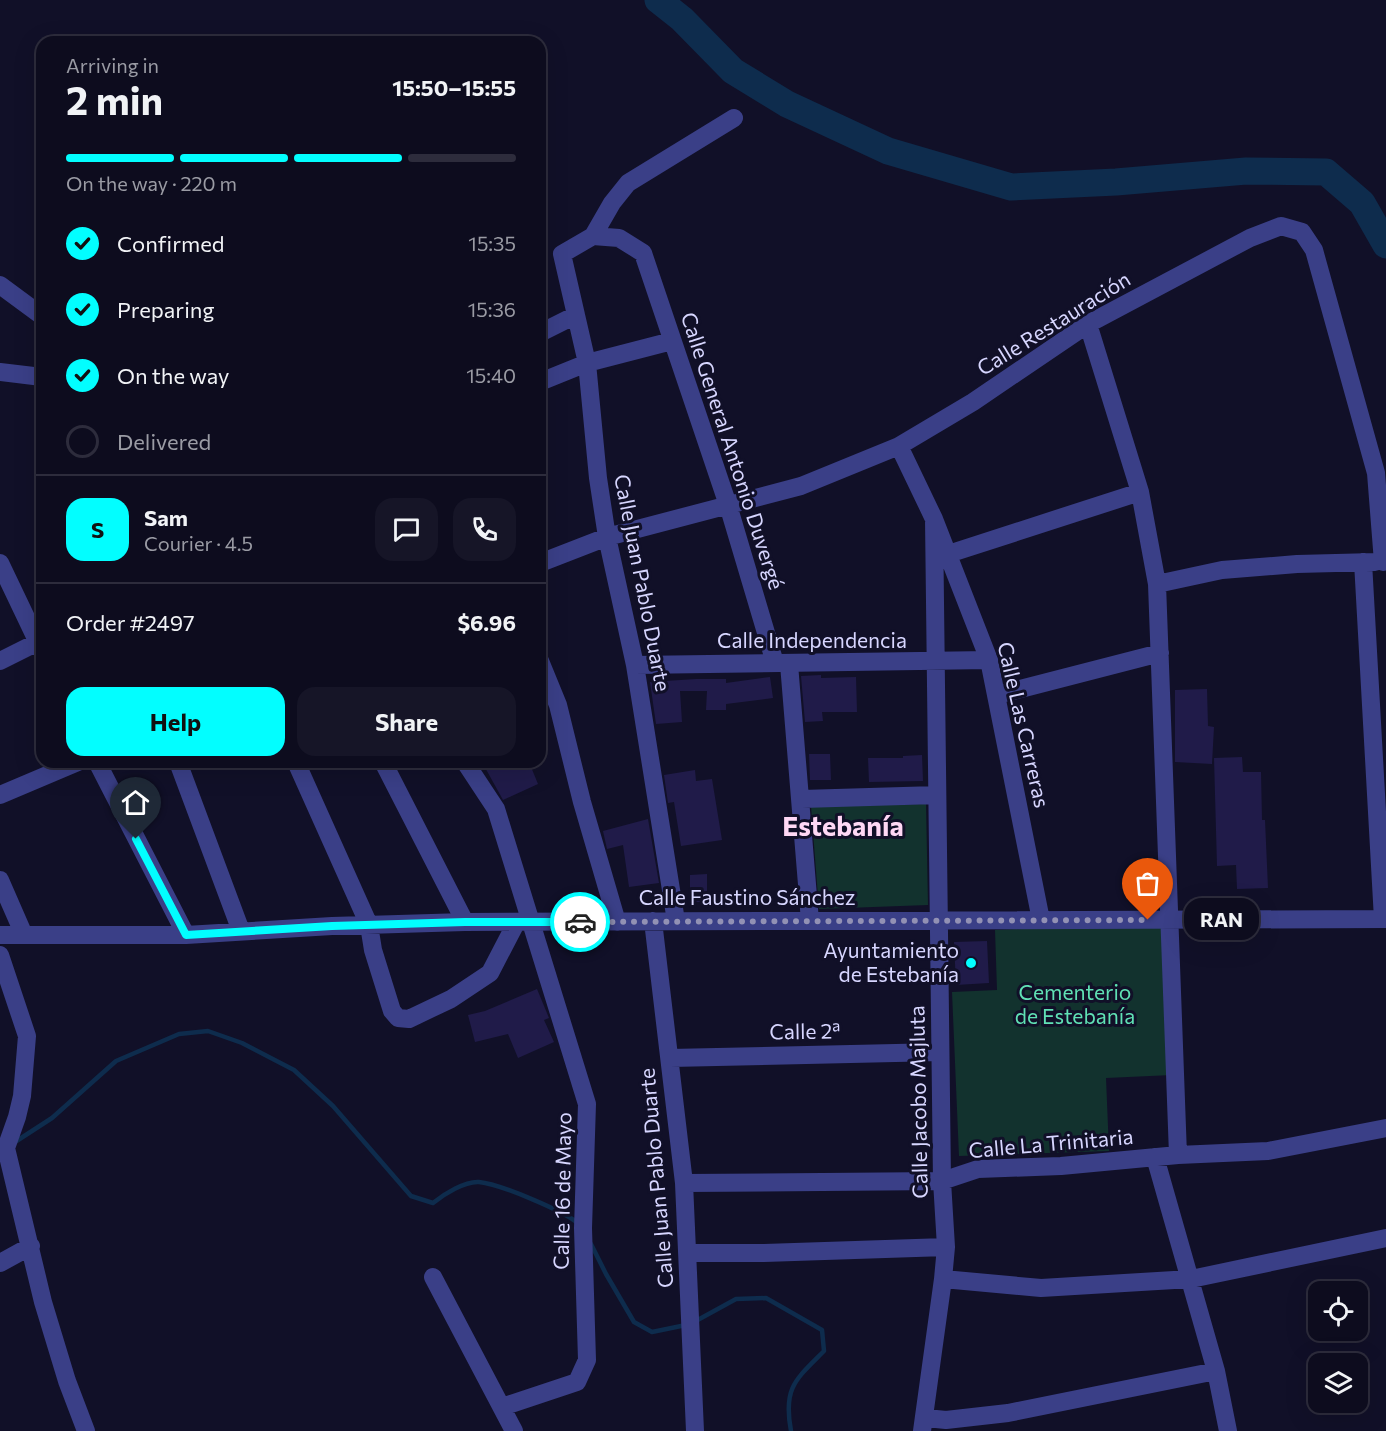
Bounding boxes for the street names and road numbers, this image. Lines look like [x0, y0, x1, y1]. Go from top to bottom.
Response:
street label: Calle Restauración [972, 266, 1134, 380]
street label: Calle General Antonio Duvergé [677, 309, 790, 592]
street label: Calle Juan Pablo Duarte [610, 472, 677, 693]
street label: Calle Independencia [717, 627, 907, 652]
street label: Calle Las Carreras [993, 639, 1056, 810]
street label: Calle Faustino Sánchez [639, 884, 855, 909]
street label: Calle Jacobo Majluta [903, 1005, 932, 1199]
street label: Calle 2ª [769, 1017, 841, 1044]
street label: Calle Juan Pablo Duarte [633, 1067, 678, 1289]
street label: Calle 16 de Mayo [548, 1112, 575, 1270]
street label: Calle La Trinitaria [967, 1123, 1134, 1162]

